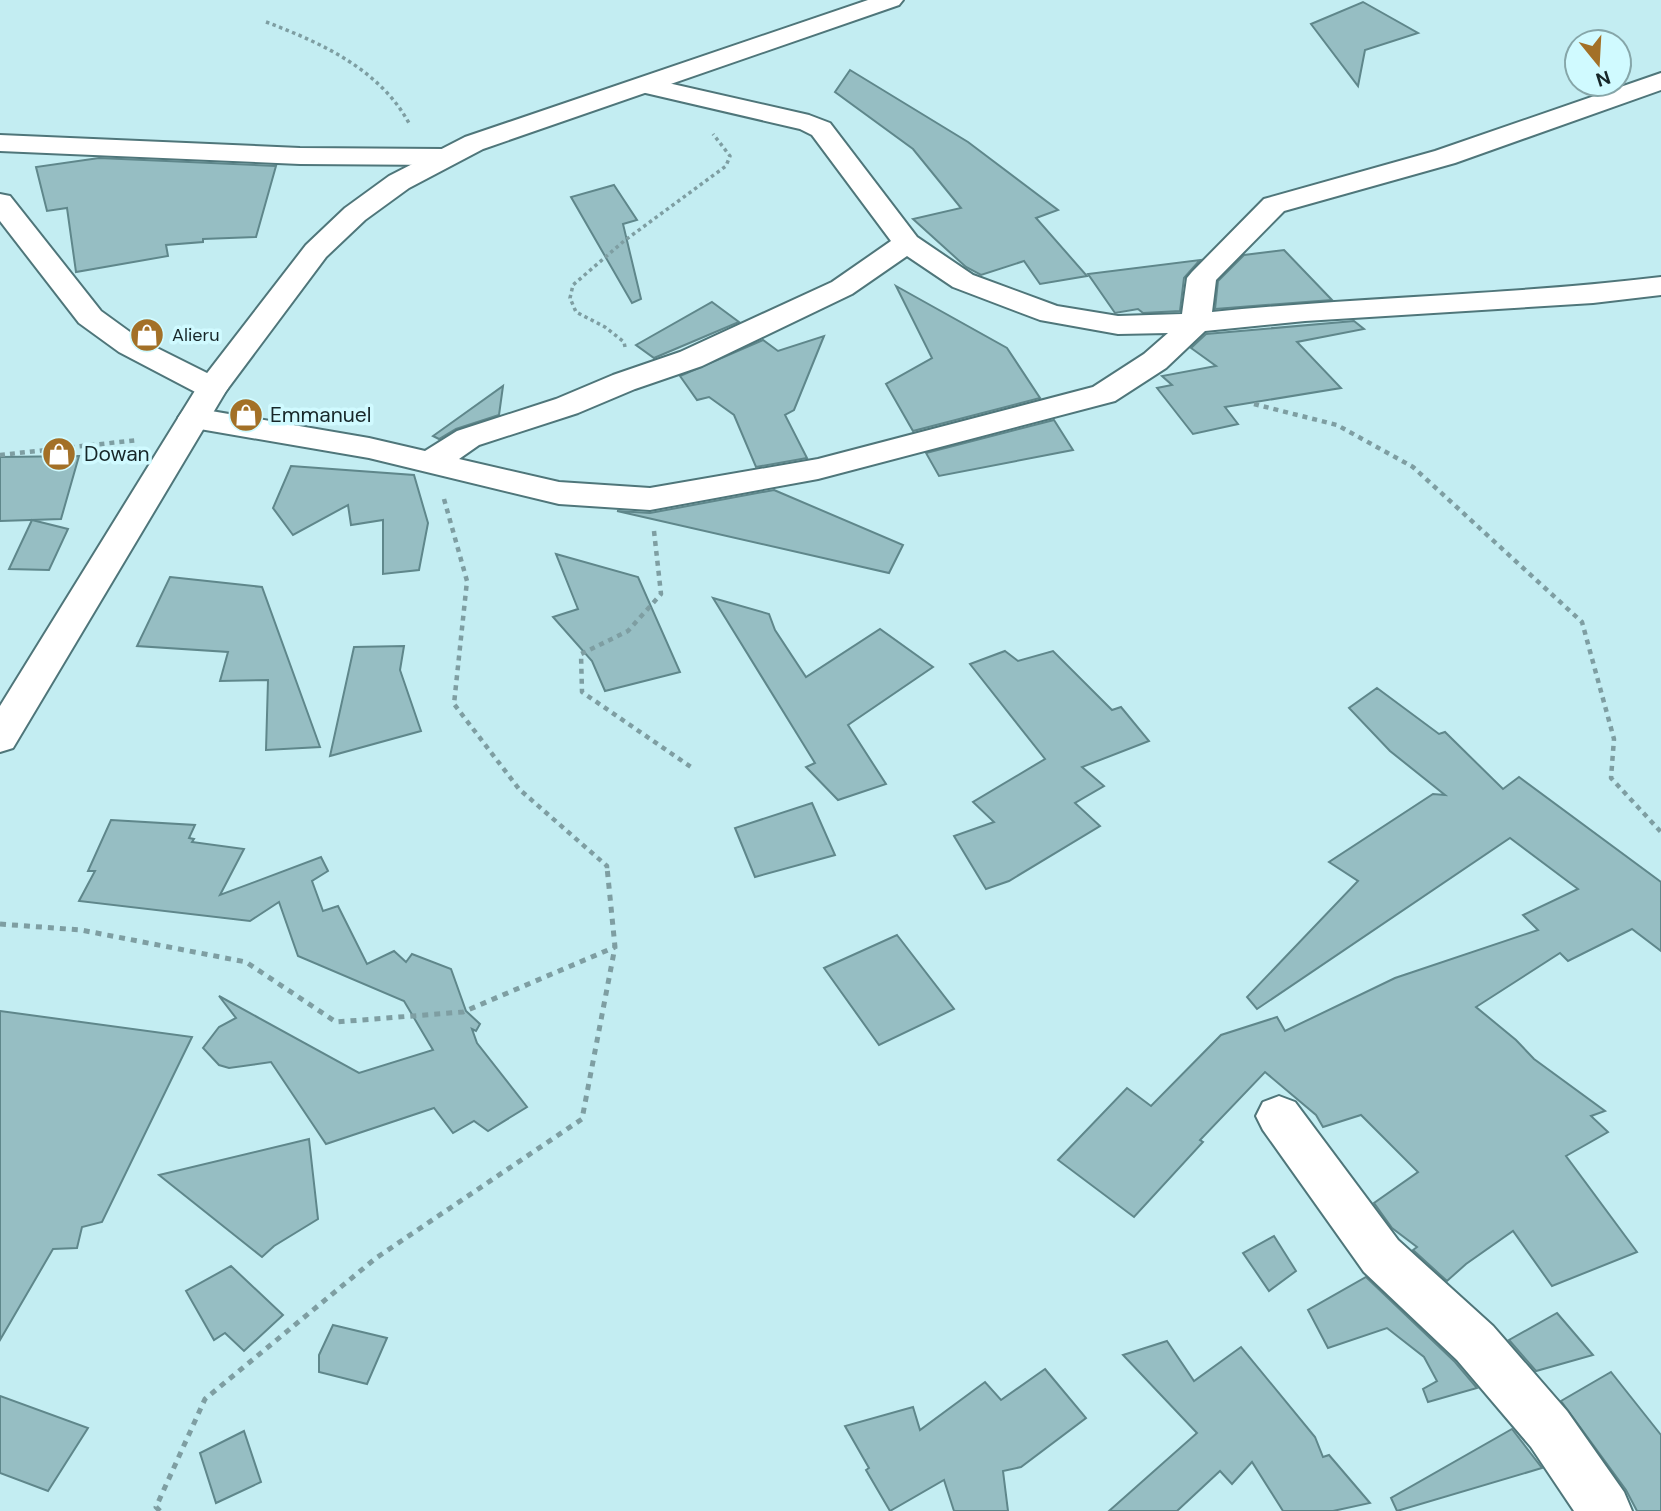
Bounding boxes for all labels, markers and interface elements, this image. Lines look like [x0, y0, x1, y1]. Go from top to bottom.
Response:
north arrow [1563, 28, 1633, 98]
text: N [1593, 65, 1614, 93]
shop icon: Alieru [128, 316, 166, 354]
place label: Alieru [172, 323, 219, 347]
shop icon: Emmanuel [227, 396, 265, 434]
place label: Emmanuel [270, 401, 371, 429]
shop icon: Dowan [40, 435, 78, 473]
place label: Dowan [84, 440, 150, 468]

